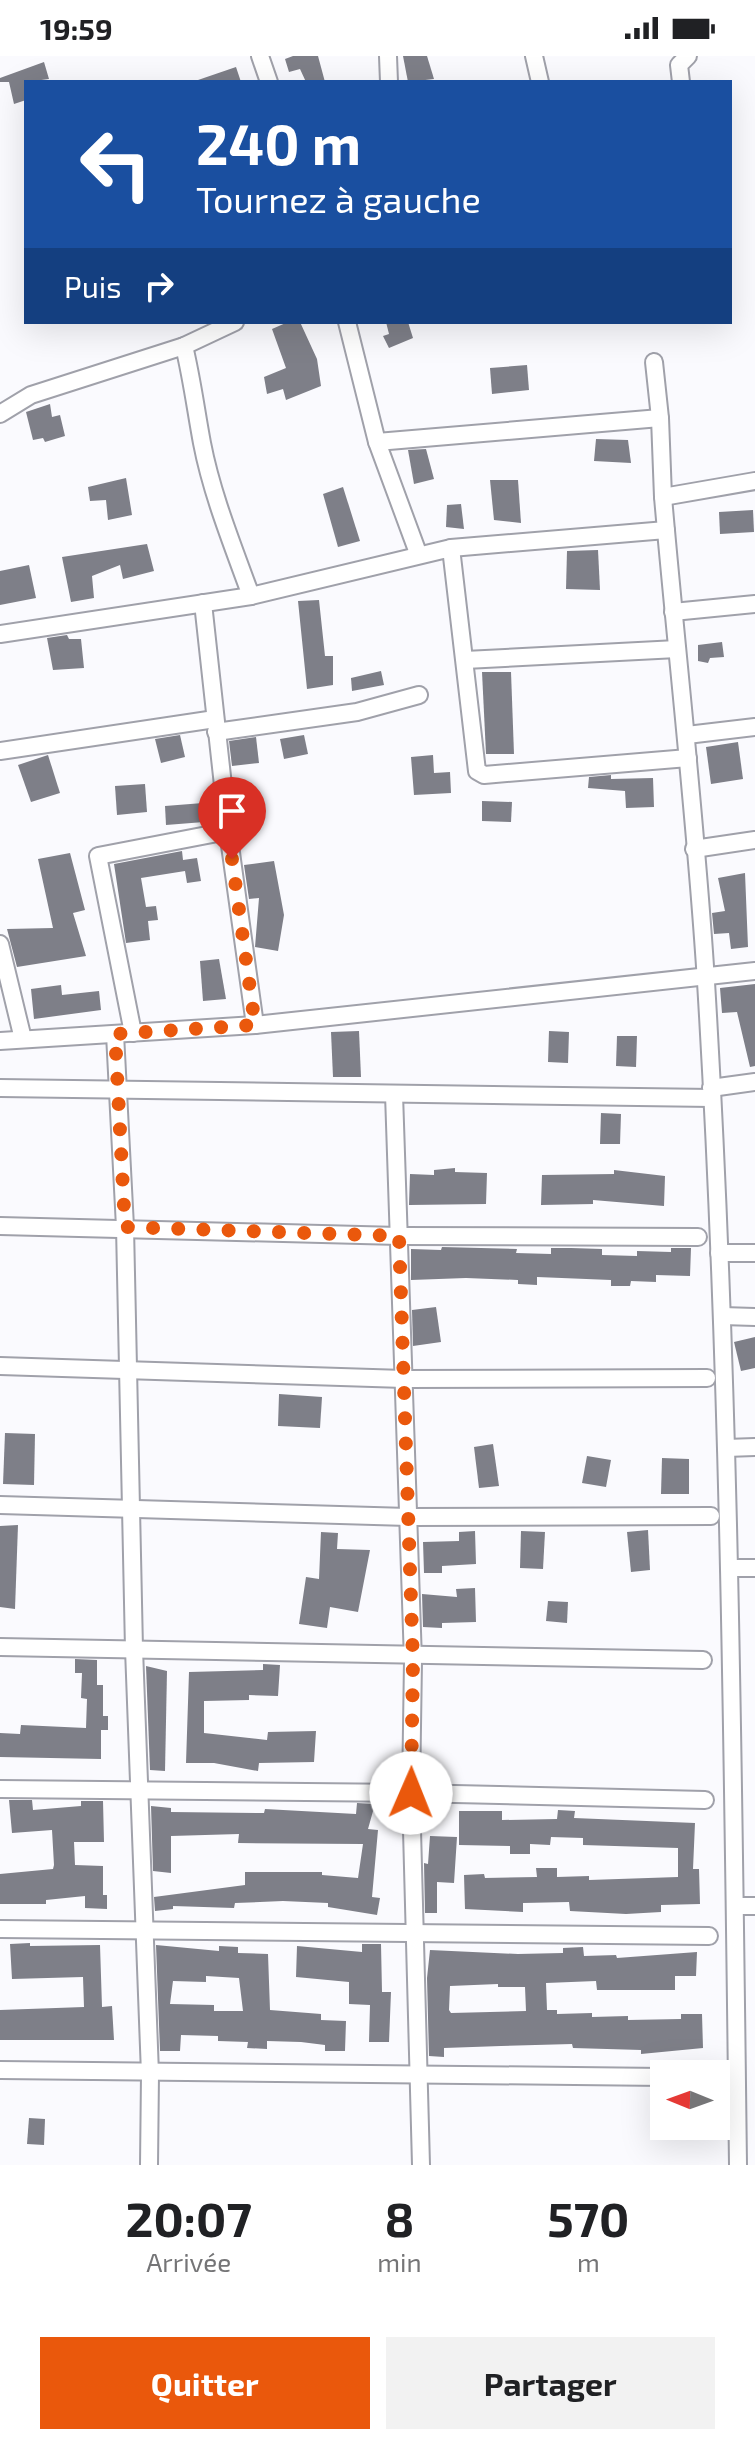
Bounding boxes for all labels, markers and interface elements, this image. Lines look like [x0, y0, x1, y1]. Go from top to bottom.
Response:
text: 19:59 [40, 10, 113, 46]
text: 240 m [196, 109, 361, 176]
icon: left [64, 112, 168, 216]
text: Tournez à gauche [196, 177, 481, 220]
icon: right [137, 264, 181, 308]
text: Puis [64, 268, 121, 304]
pin [198, 777, 266, 859]
icon: arrive [210, 789, 254, 833]
position arrow [369, 1751, 453, 1835]
north arrow [650, 2060, 730, 2140]
map controls [650, 2060, 730, 2140]
text: 20:07 [126, 2189, 252, 2247]
text: 8 [385, 2189, 414, 2247]
text: 570 [547, 2189, 629, 2247]
text: Arrivée [146, 2246, 231, 2277]
text: min [377, 2246, 422, 2277]
text: m [577, 2246, 600, 2277]
button: Quitter [40, 2337, 370, 2429]
button: Partager [386, 2337, 715, 2429]

